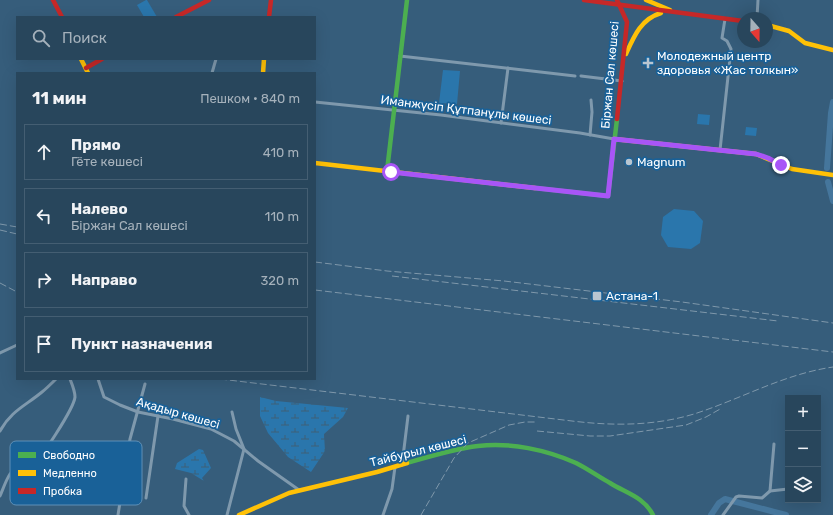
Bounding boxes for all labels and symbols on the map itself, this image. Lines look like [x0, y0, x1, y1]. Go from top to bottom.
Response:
north arrow [737, 12, 773, 48]
street label: Біржан Сал көшесі [598, 21, 622, 129]
place label: Молодежный центр здоровья «Жас толкын» [657, 49, 798, 77]
marker: Молодежный центр здоровья «Жас толкын» [642, 57, 654, 69]
street label: Иманжүсіп Құтпанұлы көшесі [380, 93, 552, 127]
place label: Magnum [637, 155, 685, 169]
route end [772, 156, 790, 174]
marker: Magnum [624, 157, 634, 167]
route start [382, 163, 400, 181]
place label: Астана-1 [606, 289, 658, 303]
marker: Астана-1 [591, 290, 603, 302]
street label: Ақадыр көшесі [135, 394, 221, 432]
street label: Тайбурыл көшесі [368, 432, 468, 470]
legend [10, 441, 142, 505]
text: Свободно [43, 449, 95, 462]
text: Медленно [43, 467, 97, 480]
text: Пробка [43, 485, 82, 498]

